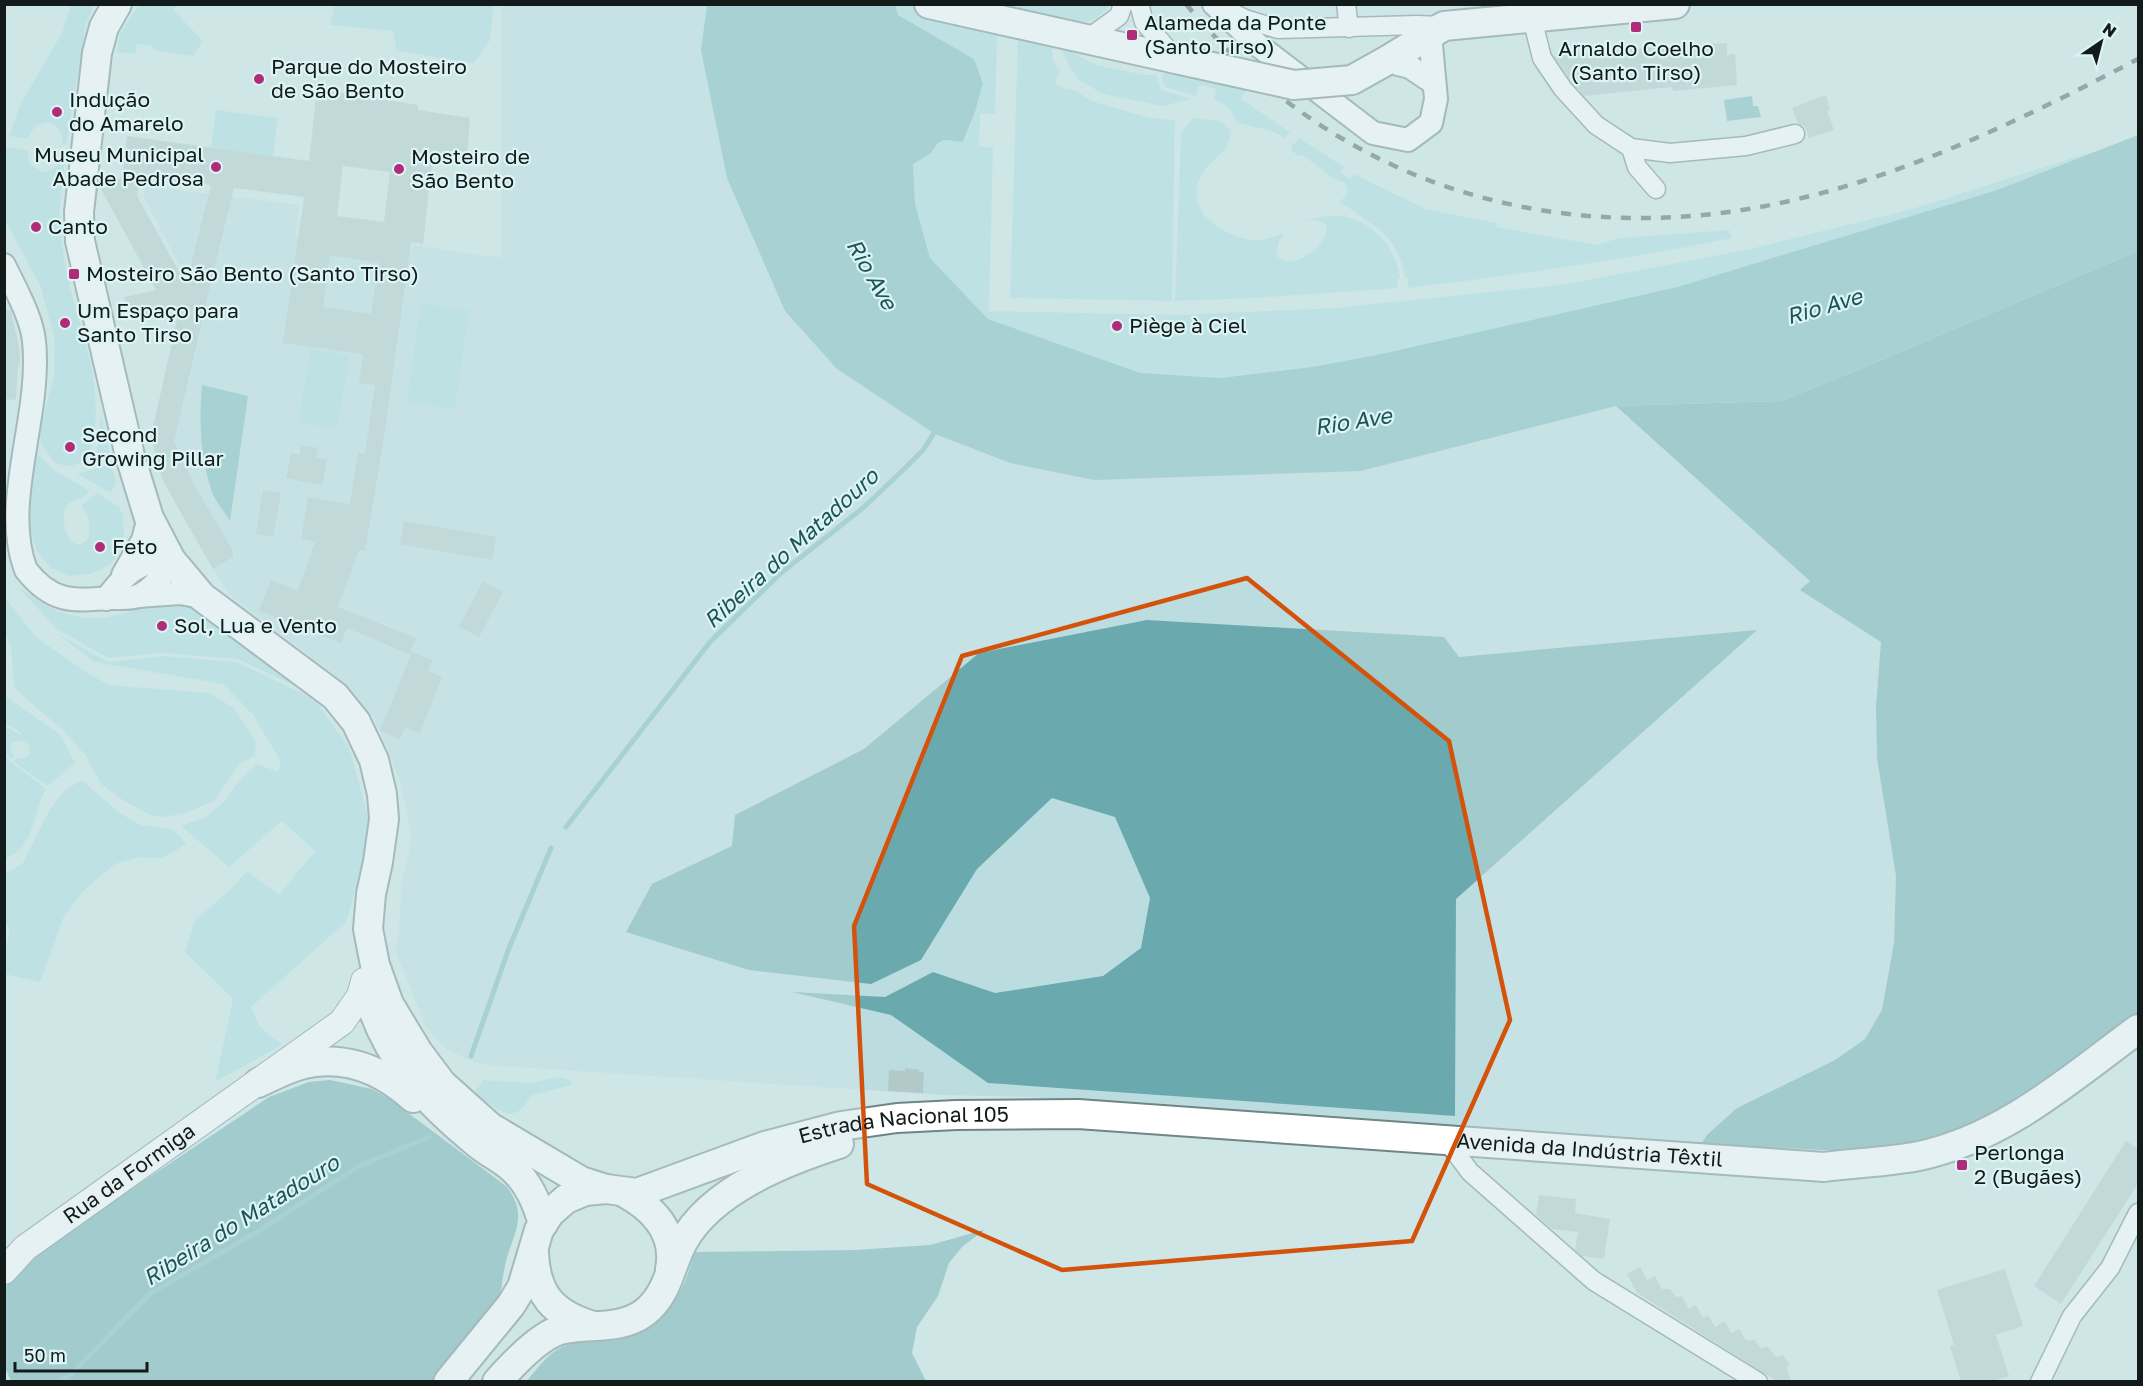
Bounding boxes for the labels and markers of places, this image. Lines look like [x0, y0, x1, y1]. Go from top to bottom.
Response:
place label: Alameda da Ponte (Santo Tirso) [1144, 9, 1327, 59]
marker: Arnaldo Coelho (Santo Tirso) [1629, 20, 1643, 34]
marker: Alameda da Ponte (Santo Tirso) [1125, 28, 1139, 42]
place label: Arnaldo Coelho (Santo Tirso) [1558, 35, 1714, 85]
place label: Parque do Mosteiro de São Bento [271, 53, 467, 103]
marker: Parque do Mosteiro de São Bento [252, 72, 266, 86]
place label: Indução do Amarelo [69, 86, 184, 136]
marker: Indução do Amarelo [50, 105, 64, 119]
place label: Museu Municipal Abade Pedrosa [34, 141, 204, 191]
place label: Mosteiro de São Bento [411, 143, 530, 193]
marker: Museu Municipal Abade Pedrosa [209, 160, 223, 174]
marker: Mosteiro de São Bento [392, 162, 406, 176]
place label: Canto [48, 213, 108, 239]
marker: Canto [29, 220, 43, 234]
place label: Mosteiro São Bento (Santo Tirso) [86, 260, 419, 286]
marker: Mosteiro São Bento (Santo Tirso) [67, 267, 81, 281]
place label: Um Espaço para Santo Tirso [77, 297, 239, 347]
place label: Piège à Ciel [1129, 312, 1247, 338]
marker: Um Espaço para Santo Tirso [58, 316, 72, 330]
marker: Piège à Ciel [1110, 319, 1124, 333]
place label: Second Growing Pillar [82, 421, 224, 471]
marker: Second Growing Pillar [63, 440, 77, 454]
place label: Feto [112, 533, 157, 559]
marker: Feto [93, 540, 107, 554]
place label: Sol, Lua e Vento [174, 612, 337, 638]
marker: Sol, Lua e Vento [155, 619, 169, 633]
place label: Perlonga 2 (Bugães) [1974, 1139, 2082, 1189]
marker: Perlonga 2 (Bugães) [1955, 1158, 1969, 1172]

